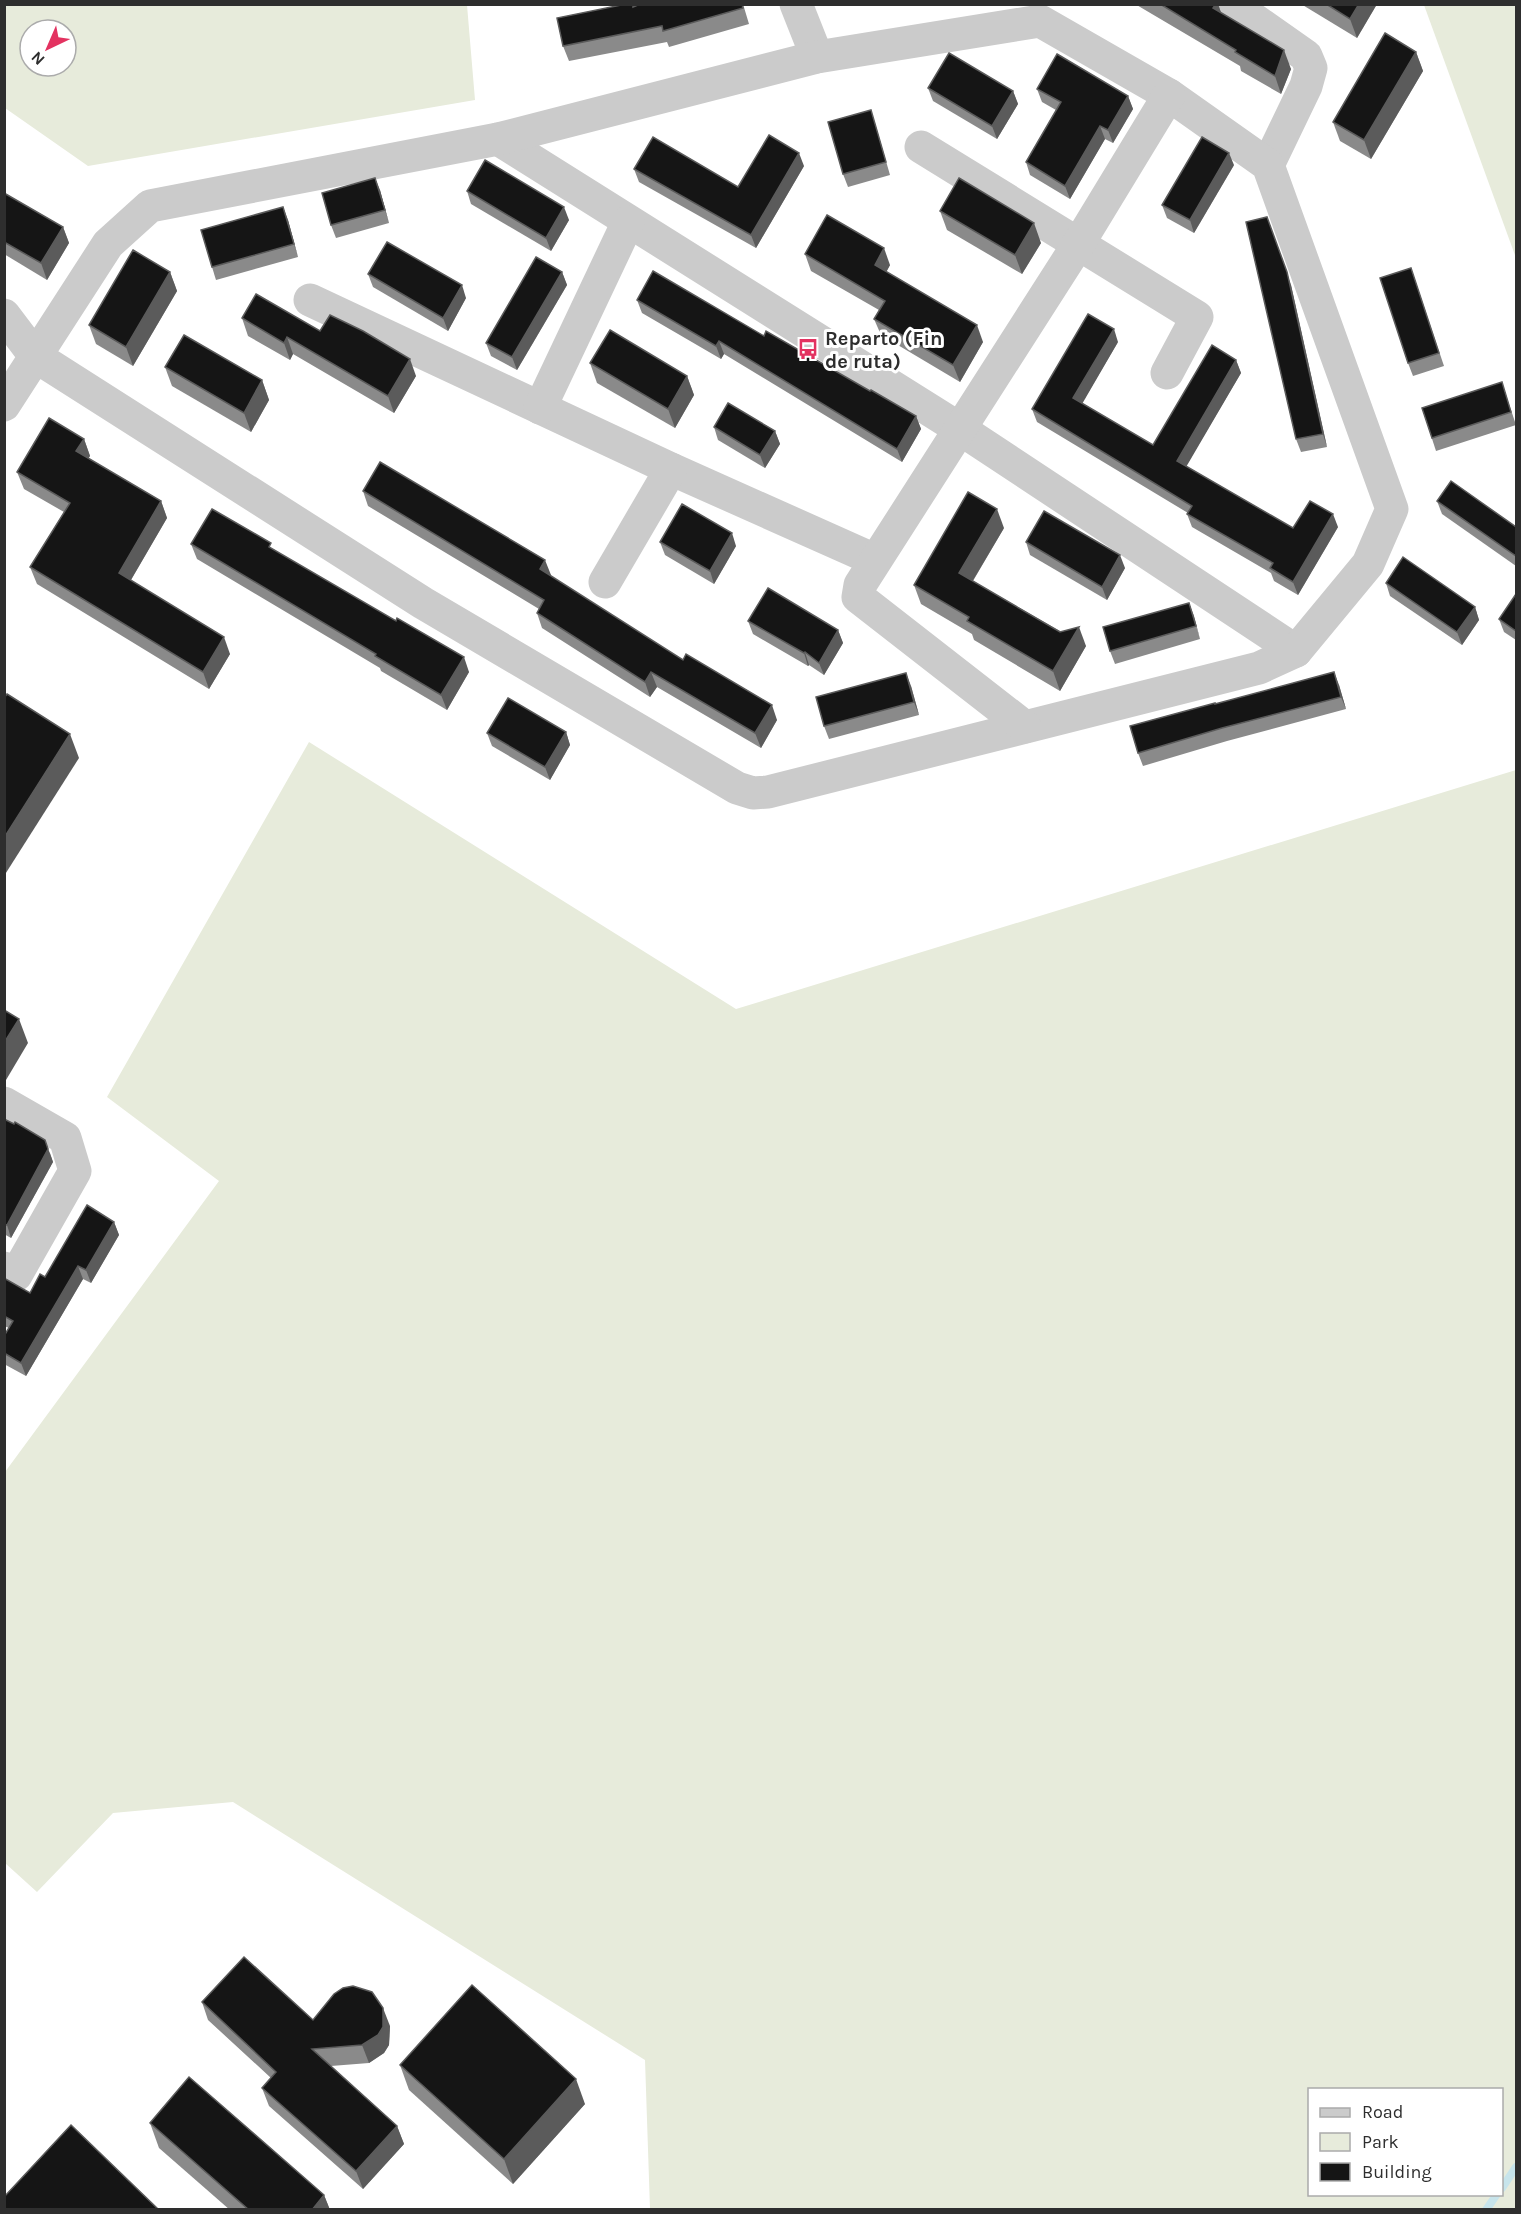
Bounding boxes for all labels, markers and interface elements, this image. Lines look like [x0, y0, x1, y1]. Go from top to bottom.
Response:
north arrow [18, 18, 78, 78]
text: N [27, 48, 49, 69]
place label: Reparto (Fin de ruta) [825, 327, 942, 373]
bus stop icon: Reparto (Fin de ruta) [796, 337, 820, 361]
legend [1308, 2088, 1503, 2196]
text: Road [1362, 2101, 1403, 2123]
text: Park [1362, 2131, 1399, 2153]
text: Building [1362, 2161, 1432, 2183]

